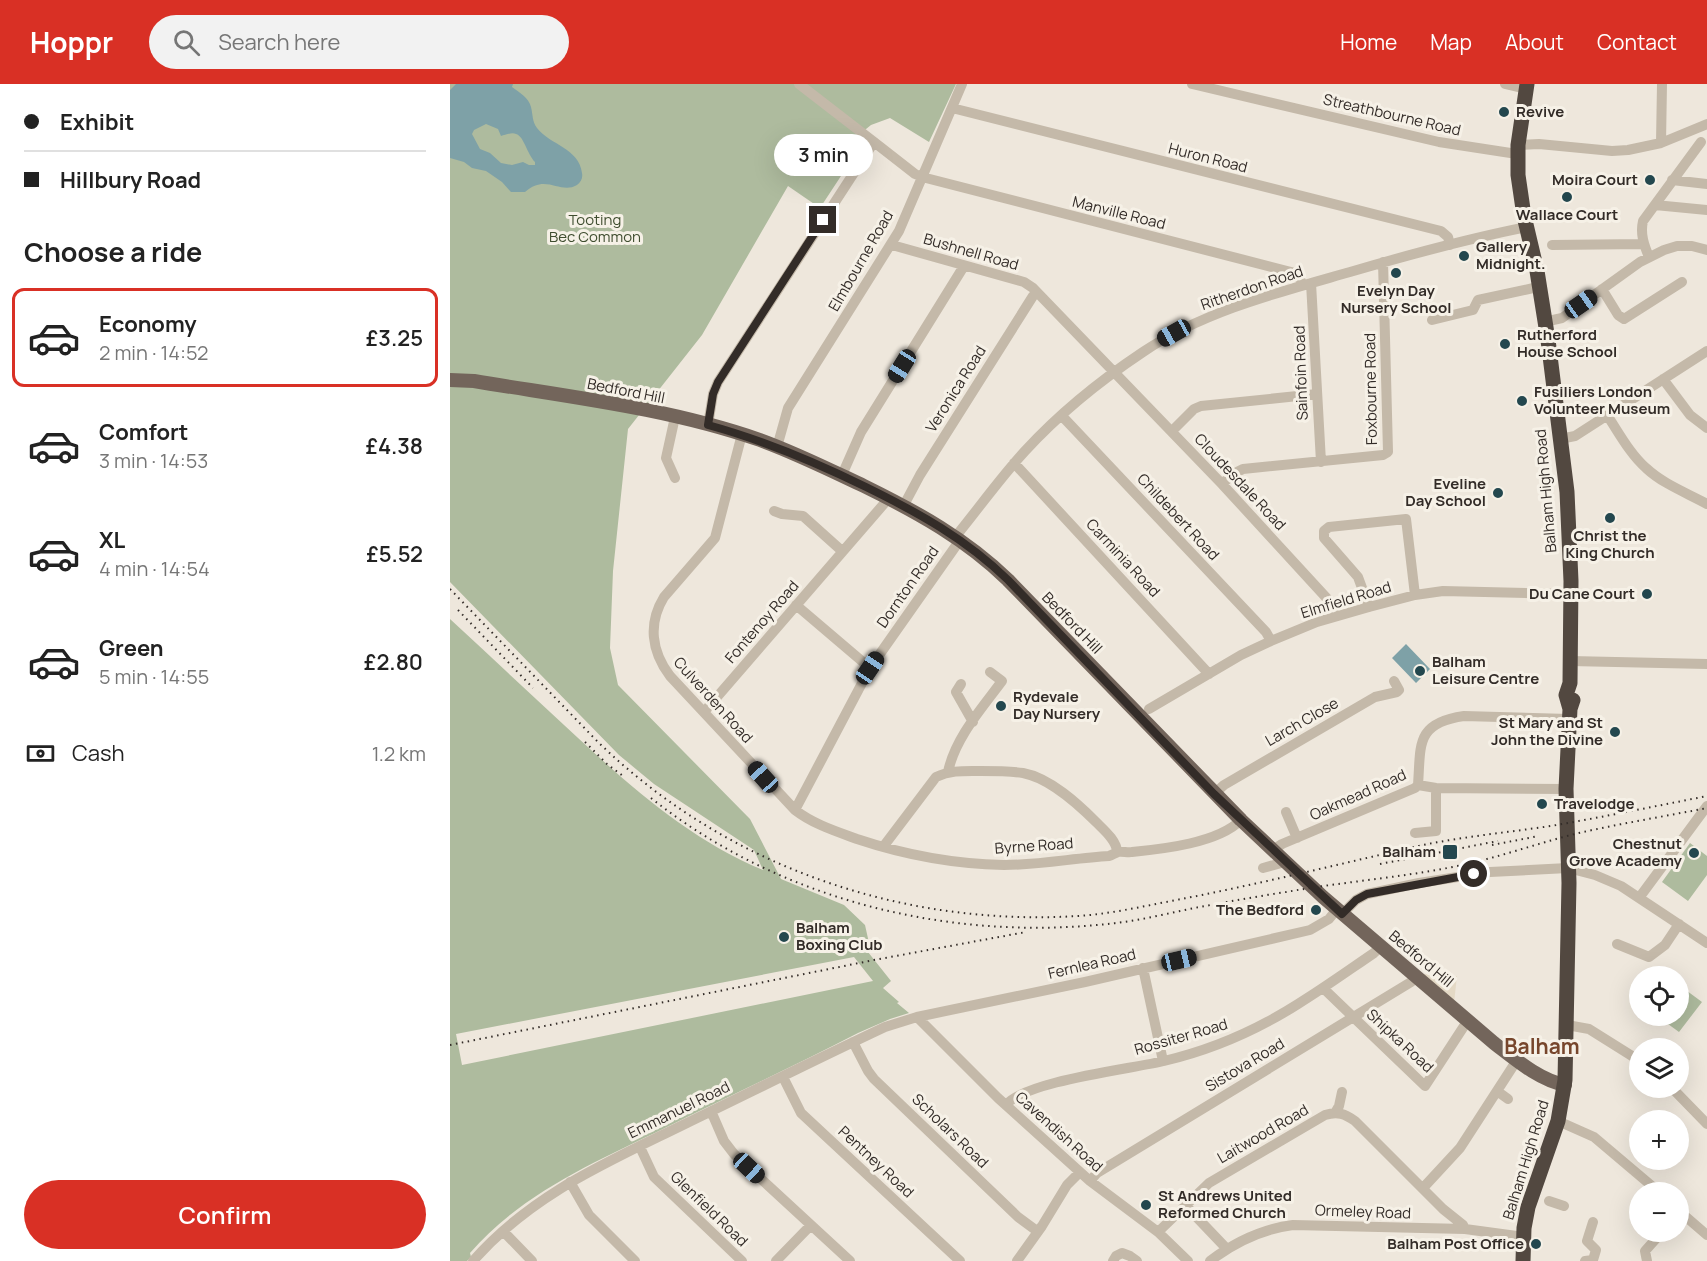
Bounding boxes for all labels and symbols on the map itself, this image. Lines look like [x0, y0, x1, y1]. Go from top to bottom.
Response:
street label: Streathbourne Road [1321, 88, 1463, 141]
place label: Revive [1516, 101, 1564, 122]
marker: Revive [1497, 105, 1511, 119]
callout: 3 min [774, 133, 872, 175]
street label: Huron Road [1166, 138, 1250, 177]
place label: Moira Court [1552, 169, 1638, 190]
marker: Moira Court [1643, 173, 1657, 187]
marker: Wallace Court [1560, 190, 1574, 204]
street label: Manville Road [1070, 191, 1168, 234]
place label: Wallace Court [1516, 204, 1618, 225]
route end [809, 206, 836, 233]
street label: Elmbourne Road [823, 207, 898, 315]
park label: Tooting Bec Common [549, 209, 641, 247]
street label: Bushnell Road [921, 228, 1021, 275]
place label: Gallery Midnight. [1476, 236, 1546, 274]
marker: Gallery Midnight. [1457, 249, 1471, 263]
street label: Ritherdon Road [1198, 260, 1306, 315]
marker: Evelyn Day Nursery School [1389, 266, 1403, 280]
place label: Evelyn Day Nursery School [1341, 280, 1451, 318]
car [1561, 286, 1601, 322]
car [1154, 316, 1194, 350]
place label: Rutherford House School [1517, 324, 1617, 362]
street label: Sainfoin Road [1288, 325, 1313, 421]
street label: Foxbourne Road [1359, 333, 1382, 445]
marker: Rutherford House School [1498, 337, 1512, 351]
street label: Veronica Road [921, 341, 991, 436]
car [885, 346, 919, 386]
street label: Bedford Hill [585, 373, 667, 408]
place label: Fusiliers London Volunteer Museum [1534, 381, 1670, 419]
marker: Fusiliers London Volunteer Museum [1515, 394, 1529, 408]
street label: Balham High Road [1530, 428, 1561, 554]
street label: Cloudesdale Road [1190, 429, 1291, 535]
street label: Childebert Road [1133, 469, 1224, 565]
place label: Eveline Day School [1405, 473, 1486, 511]
marker: Eveline Day School [1491, 486, 1505, 500]
marker: Christ the King Church [1603, 511, 1617, 525]
street label: Carminia Road [1082, 514, 1165, 601]
place label: Christ the King Church [1565, 525, 1655, 563]
street label: Dornton Road [872, 542, 944, 632]
street label: Fontenoy Road [720, 576, 803, 668]
street label: Elmfield Road [1298, 576, 1394, 623]
place label: Du Cane Court [1529, 583, 1635, 604]
street label: Bedford Hill [1037, 587, 1107, 658]
marker: Du Cane Court [1640, 587, 1654, 601]
car [852, 648, 888, 688]
place label: Balham Leisure Centre [1432, 651, 1539, 689]
street label: Culverden Road [669, 652, 758, 747]
marker: Balham Leisure Centre [1413, 664, 1427, 678]
place label: Rydevale Day Nursery [1013, 686, 1101, 724]
street label: Larch Close [1261, 692, 1342, 751]
marker: Rydevale Day Nursery [994, 699, 1008, 713]
place label: St Mary and St John the Divine [1491, 712, 1603, 750]
marker: St Mary and St John the Divine [1608, 725, 1622, 739]
car [744, 758, 782, 796]
street label: Oakmead Road [1306, 764, 1409, 825]
place label: Travelodge [1554, 793, 1635, 814]
marker: Travelodge [1535, 797, 1549, 811]
street label: Byrne Road [994, 832, 1074, 859]
place label: Chestnut Grove Academy [1569, 833, 1683, 871]
place label: Balham [1382, 841, 1436, 862]
marker: Balham [1441, 843, 1459, 861]
marker: Chestnut Grove Academy [1687, 846, 1701, 860]
route start [1460, 860, 1487, 887]
place label: The Bedford [1216, 899, 1304, 920]
marker: The Bedford [1309, 903, 1323, 917]
place label: Balham Boxing Club [796, 917, 883, 955]
street label: Bedford Hill [1384, 925, 1458, 992]
marker: Balham Boxing Club [777, 930, 791, 944]
street label: Fernlea Road [1046, 943, 1138, 984]
car [1159, 947, 1199, 973]
street label: Shipka Road [1362, 1004, 1439, 1077]
street label: Rossiter Road [1132, 1013, 1230, 1060]
district label: Balham [1504, 1032, 1580, 1060]
street label: Sistova Road [1201, 1033, 1288, 1096]
street label: Emmanuel Road [624, 1076, 733, 1143]
street label: Cavendish Road [1011, 1087, 1108, 1177]
street label: Scholars Road [908, 1089, 993, 1172]
street label: Balham High Road [1497, 1097, 1554, 1222]
street label: Laitwood Road [1213, 1099, 1312, 1168]
street label: Pentney Road [834, 1121, 919, 1202]
car [730, 1149, 768, 1187]
street label: Glenfield Road [666, 1166, 753, 1251]
place label: St Andrews United Reformed Church [1158, 1185, 1292, 1223]
marker: St Andrews United Reformed Church [1139, 1198, 1153, 1212]
street label: Ormeley Road [1315, 1199, 1411, 1224]
place label: Balham Post Office [1387, 1233, 1524, 1254]
marker: Balham Post Office [1529, 1237, 1543, 1251]

